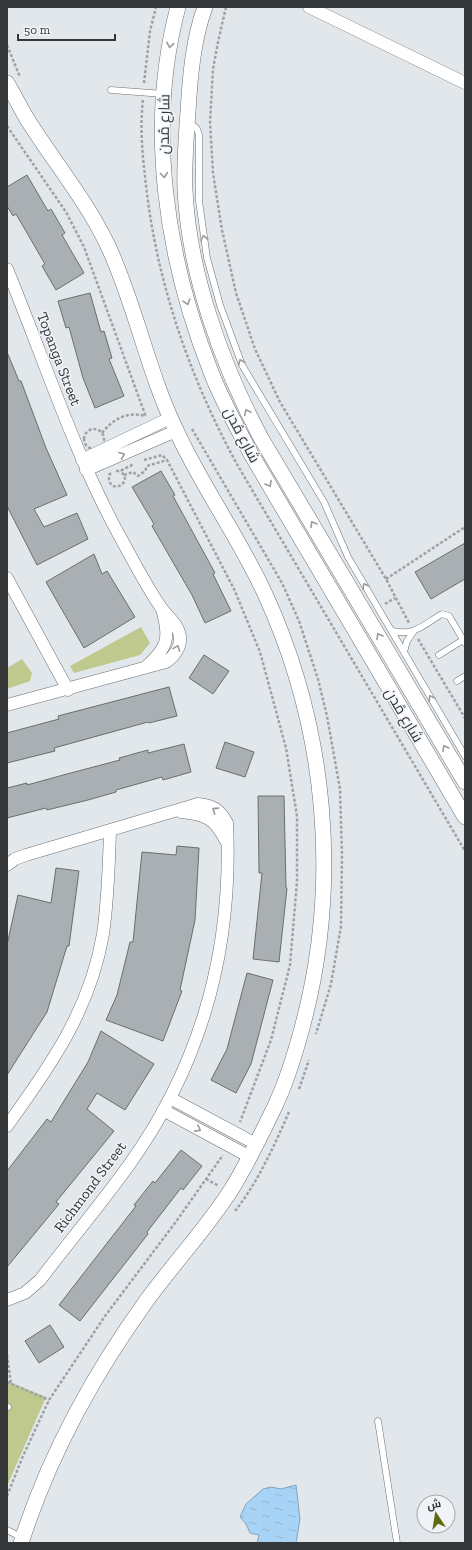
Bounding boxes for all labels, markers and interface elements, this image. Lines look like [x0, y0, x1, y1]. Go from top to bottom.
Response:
scale bar [18, 16, 115, 42]
text: 50 m [24, 23, 51, 37]
one-way arrow [166, 42, 175, 48]
street label: شارع مُدن [154, 94, 176, 154]
one-way arrow [159, 172, 168, 178]
one-way arrow [200, 235, 209, 241]
one-way arrow [182, 299, 191, 306]
street label: Topanga Street [33, 310, 85, 409]
one-way arrow [238, 359, 246, 366]
street label: شارع مُدن [218, 404, 264, 467]
one-way arrow [244, 409, 252, 416]
one-way arrow [118, 452, 126, 460]
one-way arrow [264, 480, 271, 487]
one-way arrow [310, 521, 317, 528]
one-way arrow [362, 583, 369, 590]
one-way arrow [377, 633, 384, 640]
one-way arrow [172, 645, 180, 652]
street label: شارع مُدن [379, 685, 427, 746]
one-way arrow [428, 695, 436, 702]
one-way arrow [443, 745, 450, 752]
one-way arrow [213, 807, 220, 814]
one-way arrow [193, 1124, 201, 1131]
street label: Richmond Street [50, 1138, 130, 1236]
north arrow [416, 1494, 456, 1534]
text: ش [426, 1497, 442, 1513]

